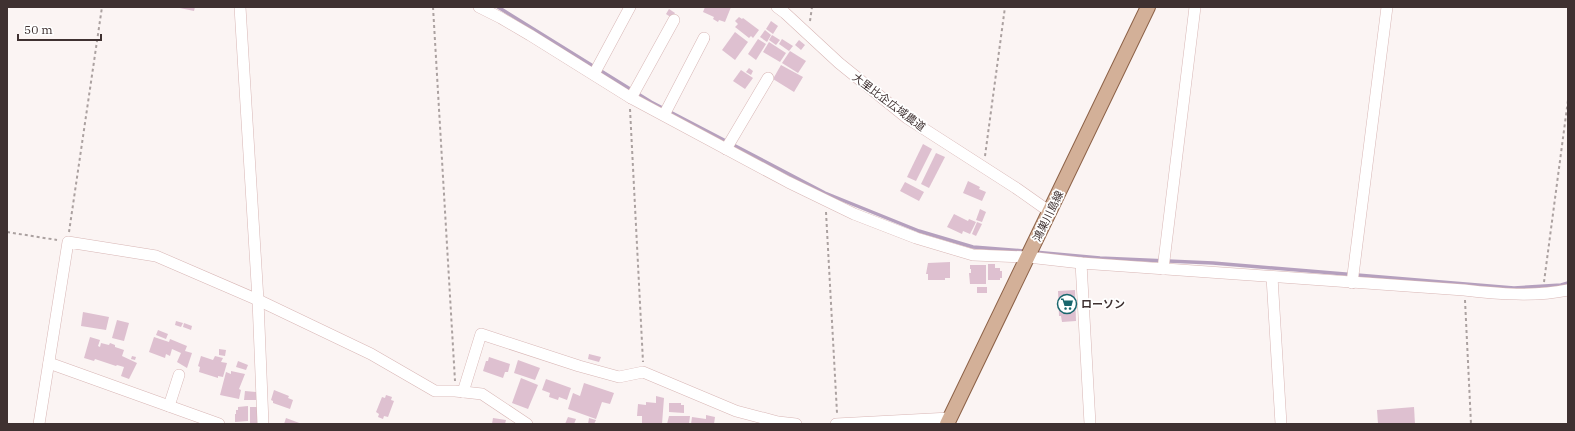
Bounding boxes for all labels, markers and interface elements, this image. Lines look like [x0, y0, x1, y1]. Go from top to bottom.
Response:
scale bar [18, 16, 101, 42]
text: 50 m [24, 22, 53, 37]
street label: 大里比企広域農道 [850, 70, 928, 134]
street label: 鴻巣川島線 [1030, 188, 1066, 244]
supermarket icon: ローソン [1056, 293, 1078, 315]
place label: ローソン [1081, 297, 1125, 311]

